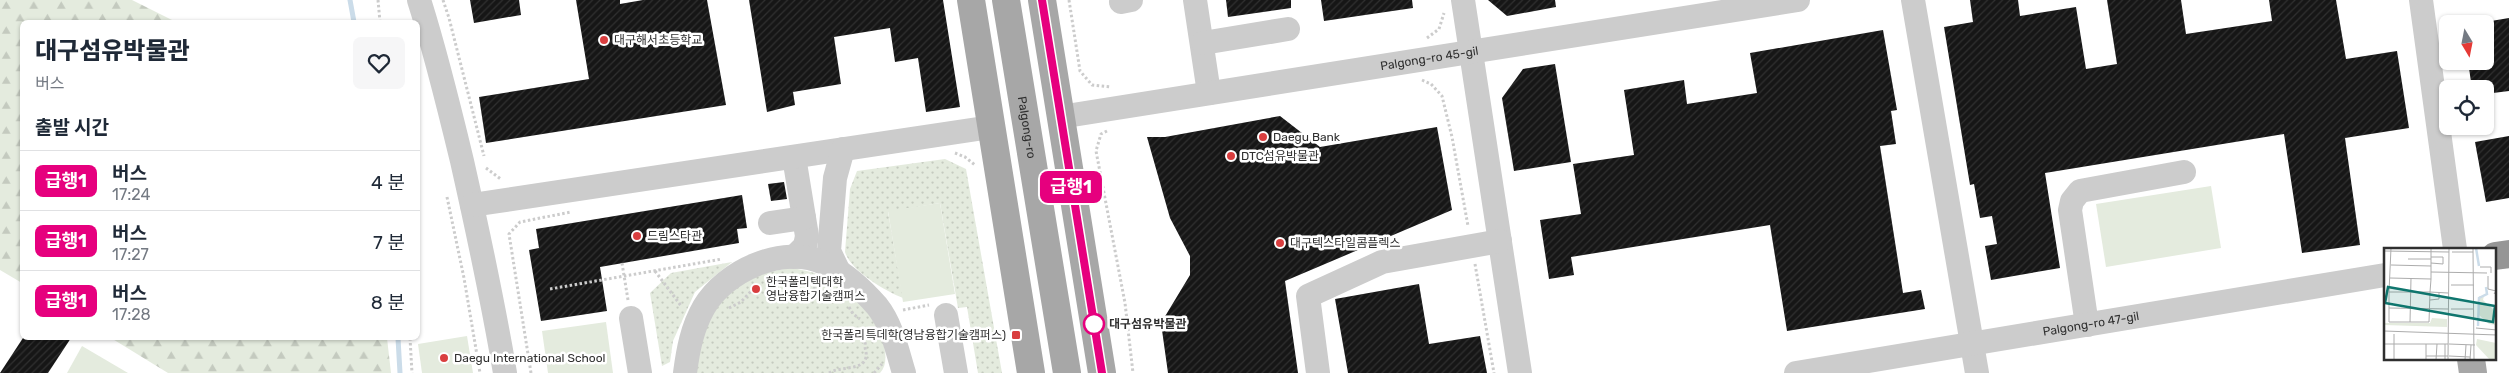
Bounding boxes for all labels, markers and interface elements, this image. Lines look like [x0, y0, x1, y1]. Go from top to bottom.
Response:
north arrow [2439, 15, 2494, 70]
map controls [2439, 15, 2494, 135]
place label: 대구해서초등학교 [614, 33, 702, 47]
marker: 대구해서초등학교 [598, 34, 610, 46]
text: 대구섬유박물관 [35, 37, 190, 65]
button: heart [353, 37, 405, 89]
street label: Palgong-ro 45-gil [1379, 44, 1480, 73]
text: 버스 [35, 74, 64, 93]
button: locate [2439, 80, 2494, 135]
street label: Palgong-ro [1015, 95, 1039, 160]
text: 출발 시간 [35, 116, 109, 139]
place label: Daegu Bank [1273, 130, 1341, 144]
marker: Daegu Bank [1257, 131, 1269, 143]
place label: DTC섬유박물관 [1241, 149, 1319, 163]
marker: DTC섬유박물관 [1225, 150, 1237, 162]
text: 버스 [112, 162, 147, 185]
text: 급행1 [45, 170, 87, 192]
text: 4 분 [371, 171, 405, 194]
line badge: 급행1 [1042, 171, 1100, 203]
text: 급행1 [1050, 176, 1092, 198]
text: 17:24 [112, 185, 150, 204]
text: 버스 [112, 222, 147, 245]
place label: 드림스타관 [647, 229, 702, 243]
text: 급행1 [45, 230, 87, 252]
marker: 드림스타관 [631, 230, 643, 242]
text: 7 분 [373, 231, 405, 254]
place label: 대구텍스타일콤플렉스 [1290, 236, 1400, 250]
marker: 대구텍스타일콤플렉스 [1274, 237, 1286, 249]
text: 17:27 [112, 245, 149, 264]
inset map [2384, 248, 2496, 360]
place label: 한국폴리텍대학 영남융합기술캠퍼스 [766, 275, 865, 303]
text: 버스 [112, 282, 147, 305]
marker: 한국폴리텍대학 영남융합기술캠퍼스 [750, 283, 762, 295]
text: 급행1 [45, 290, 87, 312]
text: 8 분 [371, 291, 405, 314]
text: 17:28 [112, 305, 151, 324]
street label: Palgong-ro 47-gil [2042, 309, 2140, 339]
marker: 대구섬유박물관 [1083, 313, 1105, 335]
place label: 대구섬유박물관 [1109, 317, 1186, 331]
place label: 한국폴리특데학(영남융합기술캠퍼스) [821, 328, 1006, 342]
marker: 한국폴리특데학(영남융합기술캠퍼스) [1010, 329, 1022, 341]
place label: Daegu International School [454, 351, 606, 365]
marker: Daegu International School [438, 352, 450, 364]

